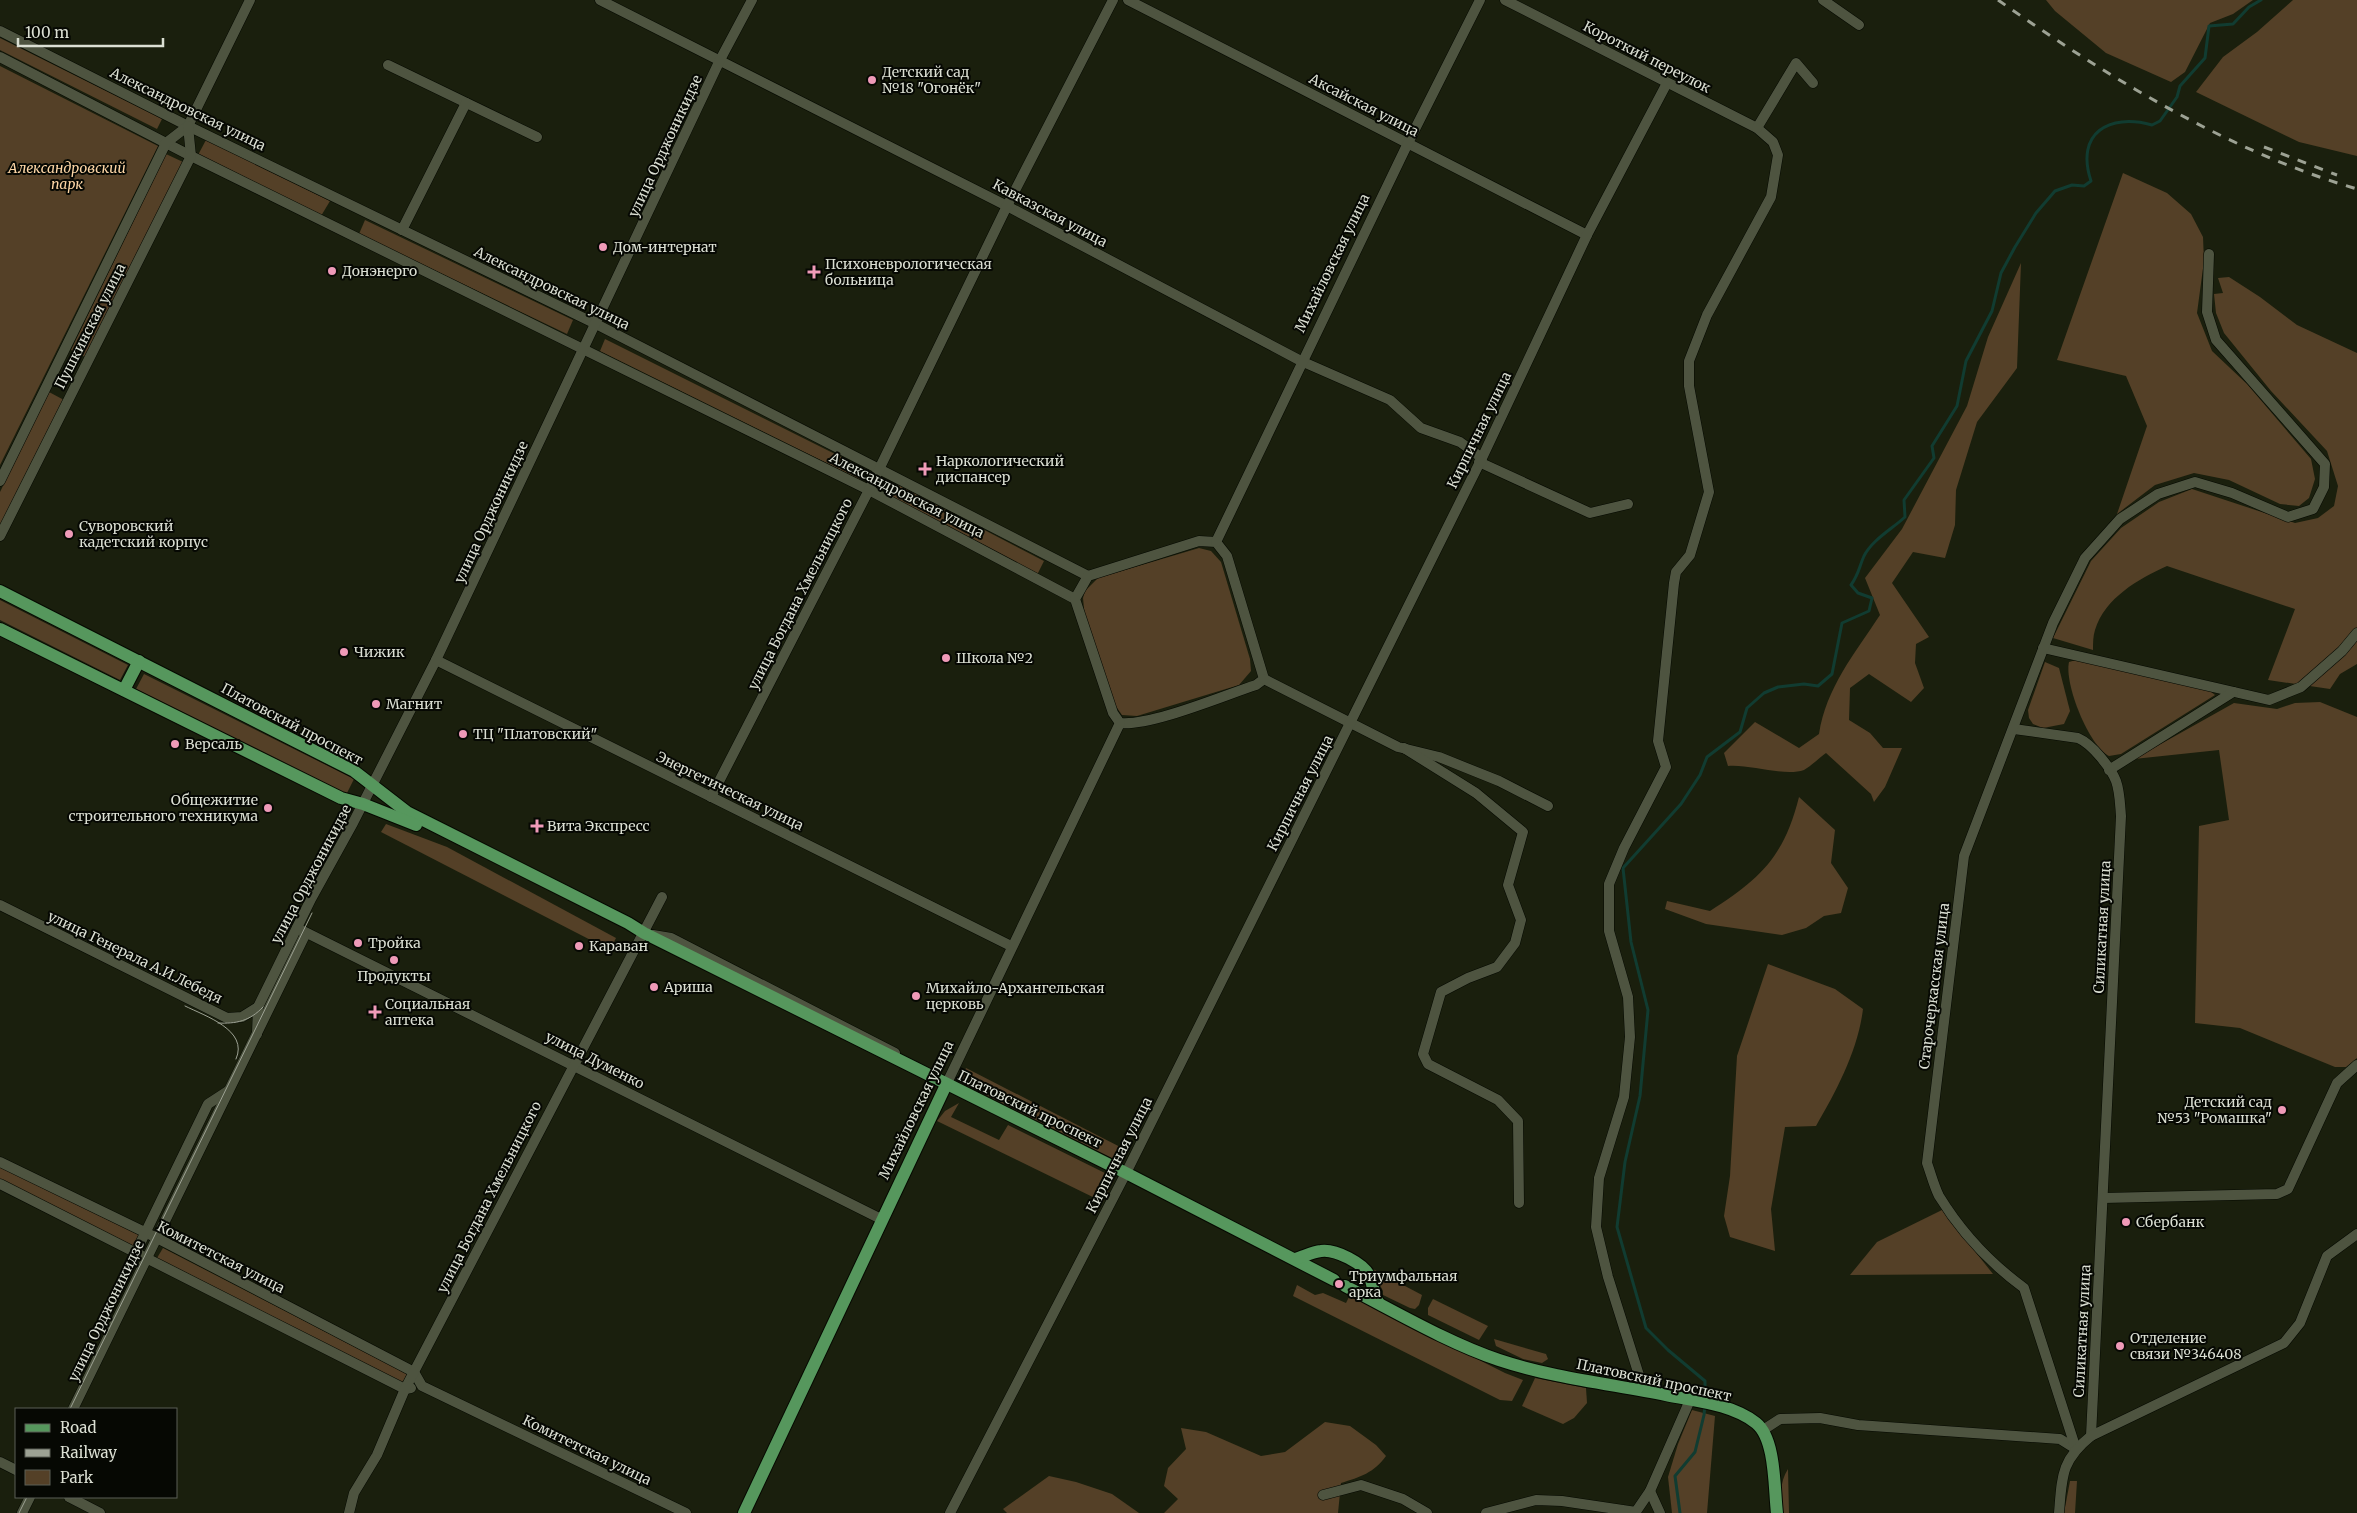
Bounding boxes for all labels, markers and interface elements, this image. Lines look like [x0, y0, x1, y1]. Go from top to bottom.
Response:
scale bar [18, 15, 162, 47]
street label: Короткий переулок [1580, 17, 1714, 97]
text: 100 m [25, 23, 69, 42]
street label: Александровская улица [106, 63, 269, 155]
place label: Детский сад №18 "Огонёк" [882, 63, 981, 97]
street label: Аксайская улица [1305, 69, 1422, 141]
street label: улица Орджоникидзе [624, 72, 706, 220]
marker: Детский сад №18 "Огонёк" [866, 74, 878, 86]
park label: Александровский парк [7, 159, 126, 193]
street label: Кавказская улица [990, 175, 1111, 251]
street label: Михайловская улица [1291, 190, 1374, 335]
place label: Дом-интернат [613, 238, 717, 256]
marker: Дом-интернат [597, 241, 609, 253]
street label: Александровская улица [470, 242, 633, 334]
place label: Психоневрологическая больница [825, 255, 992, 289]
street label: Пушкинская улица [51, 260, 130, 392]
place label: Донэнерго [342, 262, 417, 280]
marker: Донэнерго [326, 265, 338, 277]
marker: Психоневрологическая больница [807, 265, 821, 279]
street label: Кирпичная улица [1443, 368, 1515, 491]
street label: улица Орджоникидзе [450, 438, 532, 586]
street label: Александровская улица [826, 448, 988, 542]
place label: Наркологический диспансер [935, 452, 1064, 486]
marker: Наркологический диспансер [918, 462, 932, 476]
street label: улица Богдана Хмельницкого [744, 495, 856, 693]
place label: Суворовский кадетский корпус [79, 517, 208, 551]
marker: Суворовский кадетский корпус [63, 528, 75, 540]
place label: Чижик [354, 643, 405, 661]
marker: Чижик [338, 646, 350, 658]
place label: Школа №2 [956, 649, 1033, 667]
marker: Школа №2 [940, 652, 952, 664]
street label: Платовский проспект [218, 679, 366, 769]
place label: Магнит [386, 695, 443, 713]
marker: Магнит [370, 698, 382, 710]
place label: ТЦ "Платовский" [473, 725, 598, 743]
marker: ТЦ "Платовский" [457, 728, 469, 740]
street label: Кирпичная улица [1263, 732, 1337, 854]
place label: Версаль [185, 735, 242, 753]
marker: Версаль [169, 738, 181, 750]
street label: Энергетическая улица [653, 748, 807, 835]
place label: Общежитие строительного техникума [69, 791, 258, 825]
street label: улица Орджоникидзе [267, 801, 355, 947]
marker: Общежитие строительного техникума [262, 802, 274, 814]
place label: Вита Экспресс [547, 817, 650, 835]
marker: Вита Экспресс [531, 820, 543, 832]
street label: Силикатная улица [2090, 860, 2114, 994]
street label: Старочеркасская улица [1915, 901, 1953, 1070]
street label: улица Генерала А.И.Лебедя [45, 907, 225, 1007]
place label: Тройка [368, 934, 421, 952]
marker: Тройка [352, 937, 364, 949]
place label: Караван [589, 937, 649, 955]
marker: Караван [573, 940, 585, 952]
marker: Продукты [388, 954, 400, 966]
place label: Продукты [357, 967, 431, 985]
place label: Ариша [663, 978, 713, 996]
place label: Михайло-Архангельская церковь [926, 979, 1105, 1013]
marker: Ариша [648, 981, 660, 993]
marker: Михайло-Архангельская церковь [910, 990, 922, 1002]
place label: Социальная аптека [385, 995, 470, 1029]
marker: Социальная аптека [369, 1006, 381, 1018]
street label: улица Думенко [543, 1027, 647, 1093]
street label: Михайловская улица [875, 1037, 958, 1182]
street label: Платовский проспект [955, 1066, 1105, 1152]
place label: Детский сад №53 "Ромашка" [2157, 1093, 2272, 1127]
street label: Кирпичная улица [1082, 1094, 1156, 1216]
street label: улица Богдана Хмельницкого [433, 1098, 545, 1296]
marker: Детский сад №53 "Ромашка" [2276, 1104, 2288, 1116]
place label: Сбербанк [2136, 1213, 2204, 1231]
marker: Сбербанк [2120, 1216, 2132, 1228]
street label: Комитетская улица [154, 1217, 288, 1297]
street label: улица Орджоникидзе [64, 1237, 148, 1385]
street label: Силикатная улица [2070, 1264, 2094, 1398]
place label: Триумфальная арка [1349, 1267, 1458, 1301]
marker: Триумфальная арка [1333, 1278, 1345, 1290]
place label: Отделение связи №346408 [2130, 1329, 2242, 1363]
marker: Отделение связи №346408 [2114, 1340, 2126, 1352]
street label: Платовский проспект [1575, 1355, 1734, 1405]
legend [15, 1408, 178, 1498]
street label: Комитетская улица [520, 1411, 655, 1489]
text: Road [60, 1418, 96, 1437]
text: Railway [60, 1443, 117, 1462]
text: Park [60, 1468, 94, 1487]

